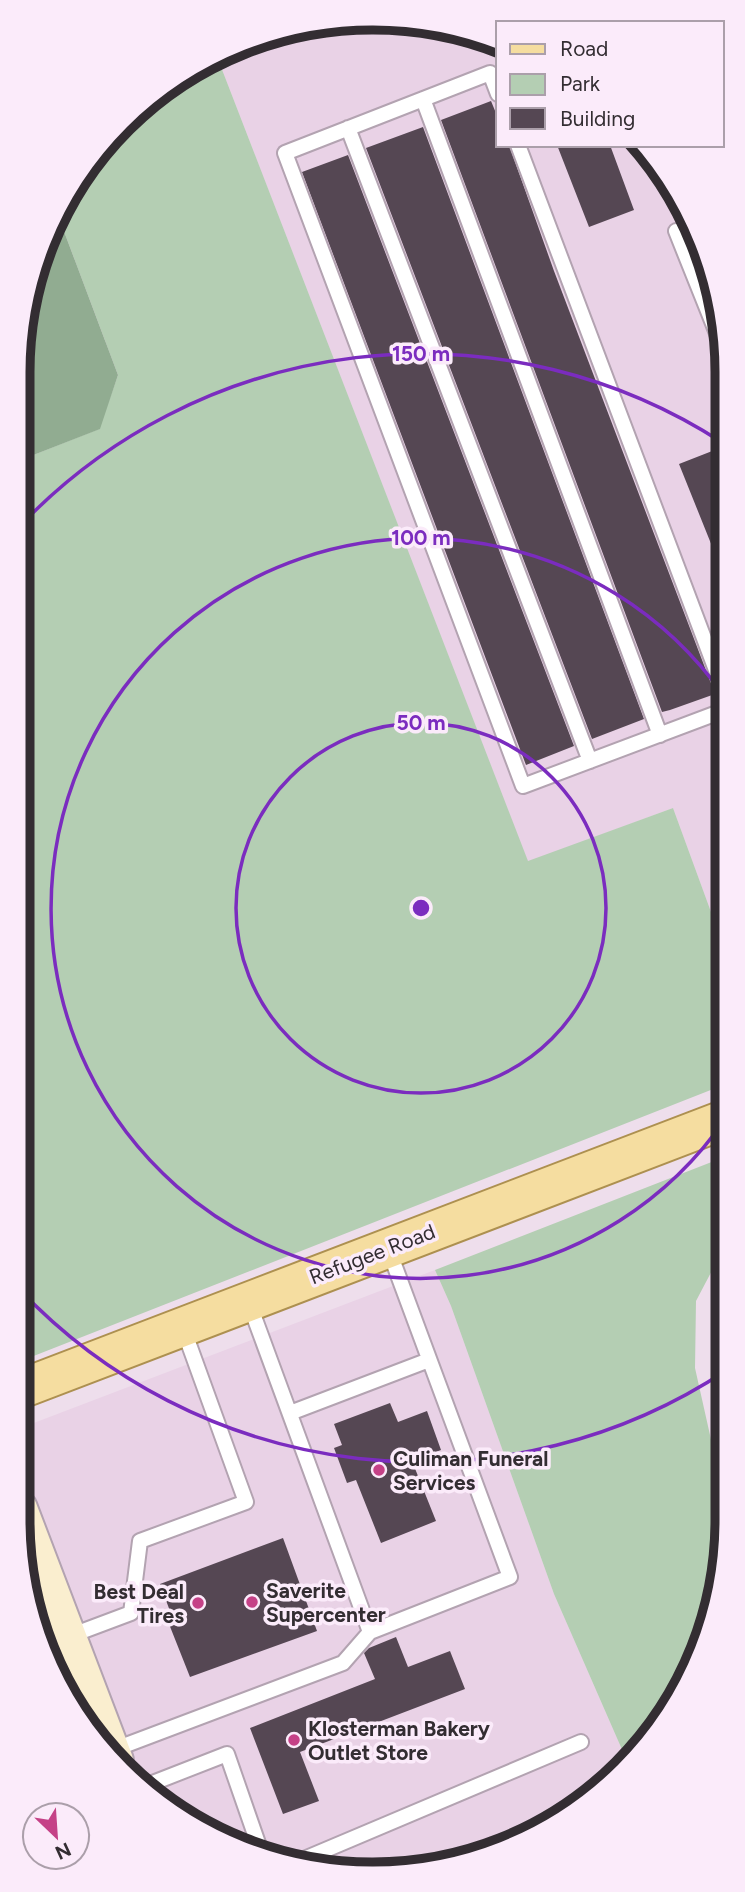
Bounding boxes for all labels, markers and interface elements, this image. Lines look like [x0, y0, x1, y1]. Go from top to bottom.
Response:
legend [496, 21, 724, 147]
text: Road [560, 36, 608, 61]
text: Park [560, 71, 601, 96]
text: Building [560, 106, 635, 131]
text: 150 m [392, 341, 450, 366]
text: 100 m [391, 525, 451, 550]
text: 50 m [396, 710, 446, 735]
centre of rings [409, 896, 433, 920]
street label: Refugee Road [305, 1219, 439, 1289]
place label: Culiman Funeral Services [393, 1446, 548, 1495]
marker: Culiman Funeral Services [371, 1462, 387, 1478]
place label: Saverite Supercenter [266, 1578, 386, 1627]
place label: Best Deal Tires [94, 1579, 184, 1628]
marker: Saverite Supercenter [244, 1594, 260, 1610]
marker: Best Deal Tires [190, 1595, 206, 1611]
place label: Klosterman Bakery Outlet Store [308, 1716, 491, 1765]
marker: Klosterman Bakery Outlet Store [286, 1732, 302, 1748]
north arrow [21, 1801, 91, 1871]
text: N [51, 1837, 74, 1864]

